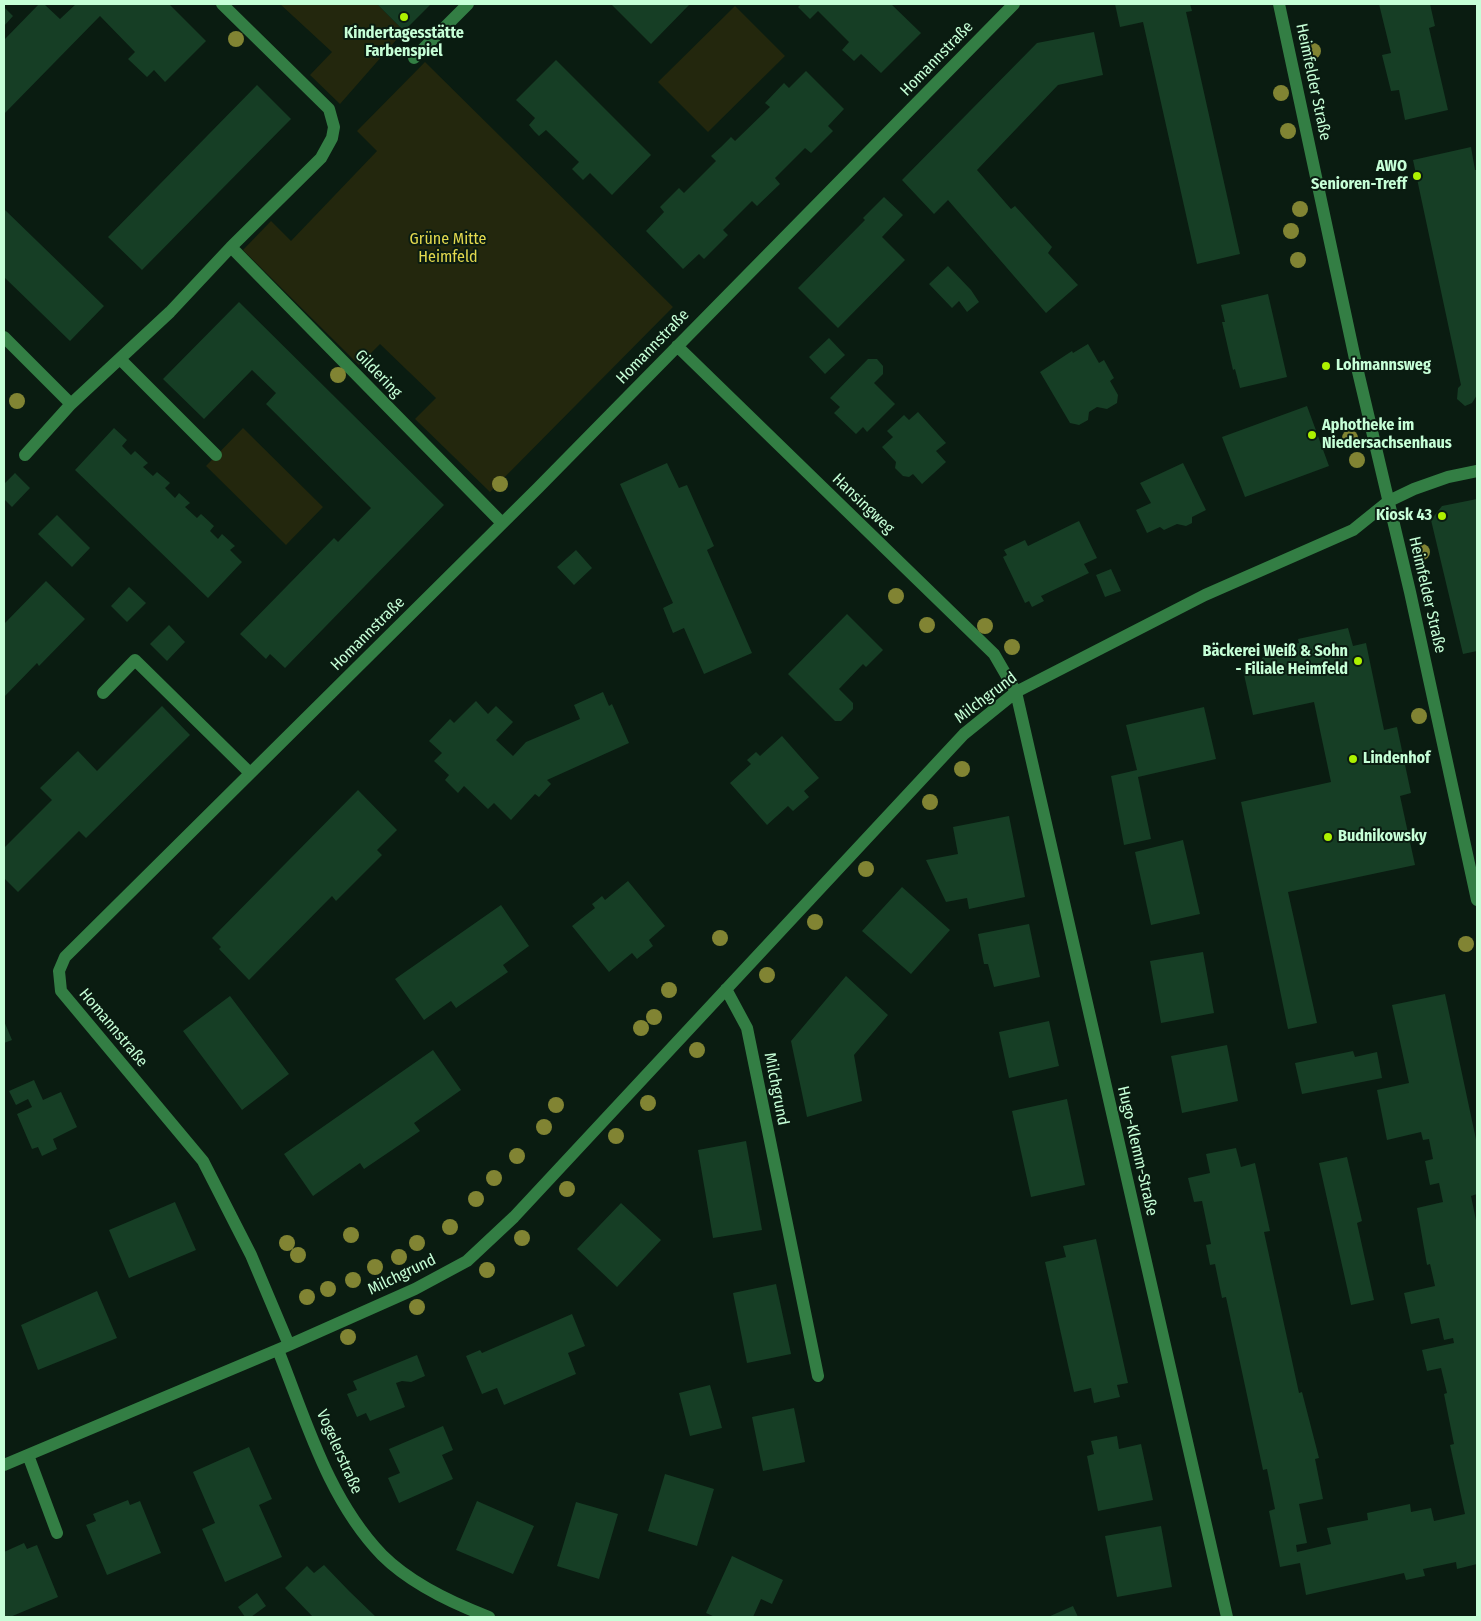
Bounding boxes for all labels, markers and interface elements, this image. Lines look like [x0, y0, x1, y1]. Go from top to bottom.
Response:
marker: Kindertagesstätte Farbenspiel [398, 11, 410, 23]
street label: Homannstraße [897, 18, 977, 100]
street label: Heimfelder Straße [1291, 22, 1335, 142]
place label: Kindertagesstätte Farbenspiel [344, 24, 464, 62]
place label: AWO Senioren-Treff [1311, 157, 1407, 195]
marker: AWO Senioren-Treff [1411, 170, 1423, 182]
park label: Grüne Mitte Heimfeld [410, 230, 486, 268]
street label: Homannstraße [613, 306, 693, 388]
street label: Gildering [350, 346, 406, 402]
place label: Lohmannsweg [1336, 356, 1431, 376]
marker: Lohmannsweg [1320, 360, 1332, 372]
place label: Aphotheke im Niedersachsenhaus [1322, 416, 1452, 454]
marker: Aphotheke im Niedersachsenhaus [1306, 429, 1318, 441]
street label: Hansingweg [828, 470, 898, 538]
place label: Kiosk 43 [1376, 506, 1432, 526]
marker: Kiosk 43 [1436, 510, 1448, 522]
street label: Heimfelder Straße [1404, 535, 1450, 655]
street label: Homannstraße [327, 593, 409, 675]
place label: Bäckerei Weiß & Sohn - Filiale Heimfeld [1202, 642, 1348, 680]
marker: Bäckerei Weiß & Sohn - Filiale Heimfeld [1352, 655, 1364, 667]
street label: Milchgrund [951, 668, 1021, 728]
place label: Lindenhof [1363, 749, 1430, 769]
marker: Lindenhof [1347, 753, 1359, 765]
place label: Budnikowsky [1338, 827, 1427, 847]
marker: Budnikowsky [1322, 831, 1334, 843]
street label: Homannstraße [75, 985, 151, 1071]
street label: Milchgrund [760, 1051, 792, 1127]
street label: Hugo-Klemm-Straße [1113, 1084, 1161, 1218]
street label: Milchgrund [365, 1250, 439, 1300]
street label: Vogelerstraße [312, 1407, 366, 1497]

